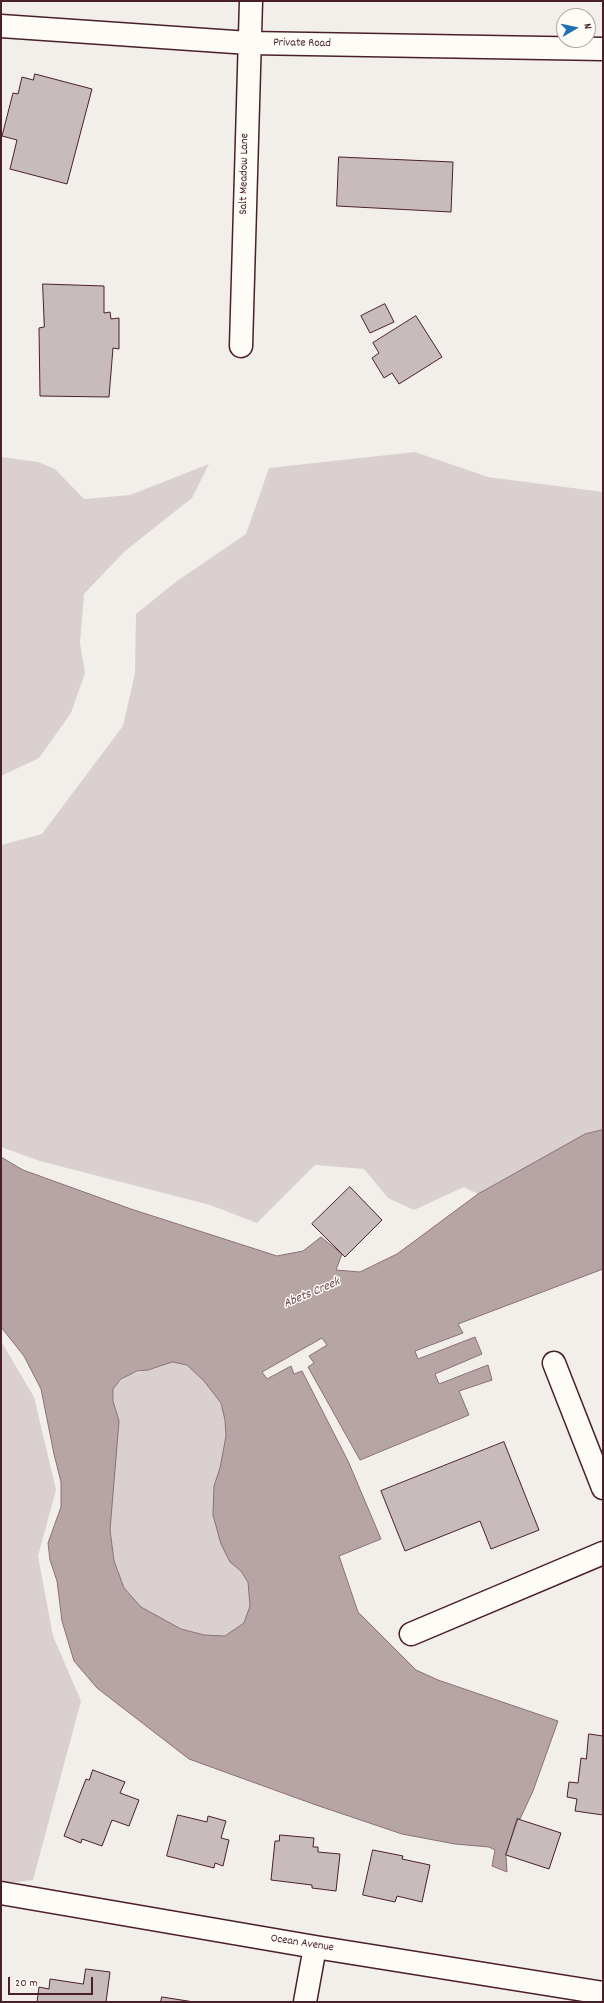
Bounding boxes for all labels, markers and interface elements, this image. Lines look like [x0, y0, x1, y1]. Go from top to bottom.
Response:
north arrow [556, 8, 596, 48]
text: N [579, 22, 595, 30]
street label: Private Road [273, 36, 331, 52]
street label: Salt Meadow Lane [237, 133, 253, 215]
water label: Abets Creek [281, 1275, 343, 1313]
street label: Ocean Avenue [269, 1932, 335, 1956]
scale bar [10, 1969, 95, 1995]
text: 20 m [15, 1975, 38, 1992]

